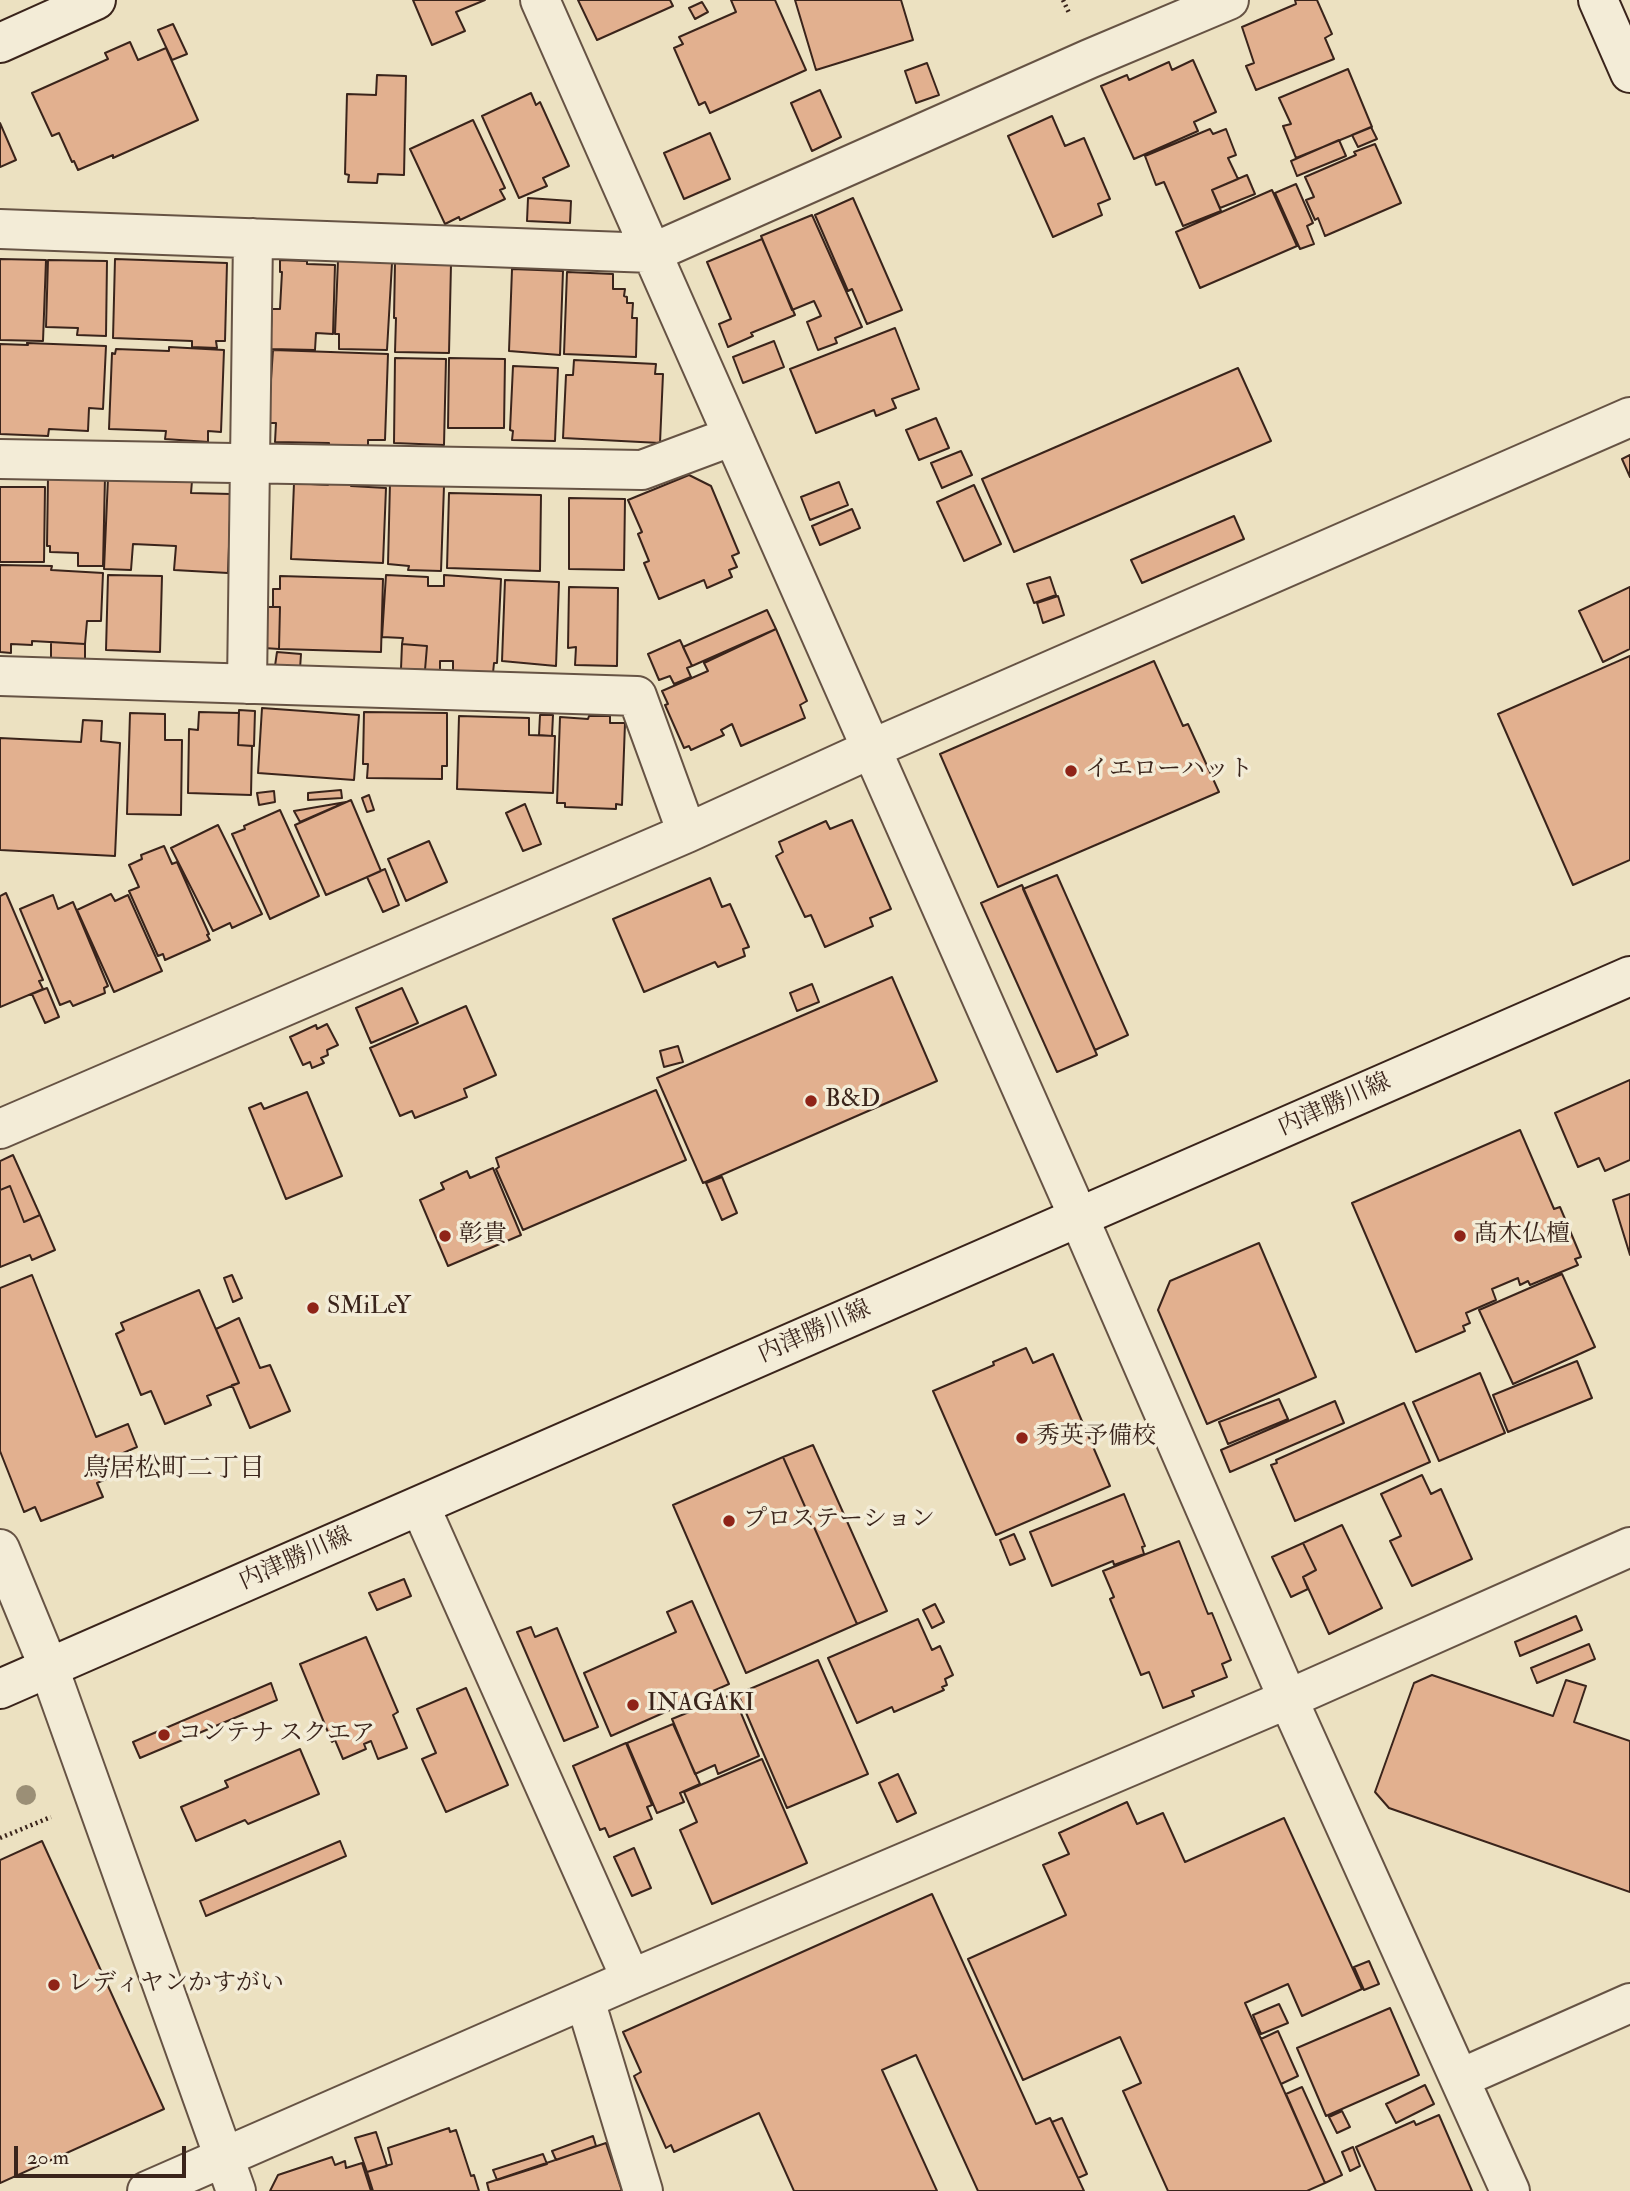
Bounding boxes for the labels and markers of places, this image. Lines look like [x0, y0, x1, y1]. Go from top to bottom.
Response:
place label: イエローハット [1085, 757, 1253, 785]
marker: イエローハット [1063, 763, 1079, 779]
place label: B&D [825, 1087, 880, 1115]
marker: B&D [803, 1093, 819, 1109]
place label: 彰貴 [459, 1222, 507, 1250]
place label: 髙木仏檀 [1474, 1222, 1570, 1250]
marker: 彰貴 [437, 1228, 453, 1244]
marker: 髙木仏檀 [1452, 1228, 1468, 1244]
place label: SMiLeY [327, 1294, 411, 1322]
marker: SMiLeY [305, 1300, 321, 1316]
place label: 秀英予備校 [1036, 1424, 1156, 1452]
marker: 秀英予備校 [1014, 1430, 1030, 1446]
place label: プロステーション [743, 1507, 935, 1535]
marker: プロステーション [721, 1513, 737, 1529]
place label: INAGAKI [647, 1691, 755, 1719]
marker: INAGAKI [625, 1697, 641, 1713]
place label: コンテナ スクエア [178, 1721, 375, 1749]
marker: コンテナ スクエア [156, 1727, 172, 1743]
place label: レディヤンかすがい [68, 1971, 284, 1999]
marker: レディヤンかすがい [46, 1977, 62, 1993]

